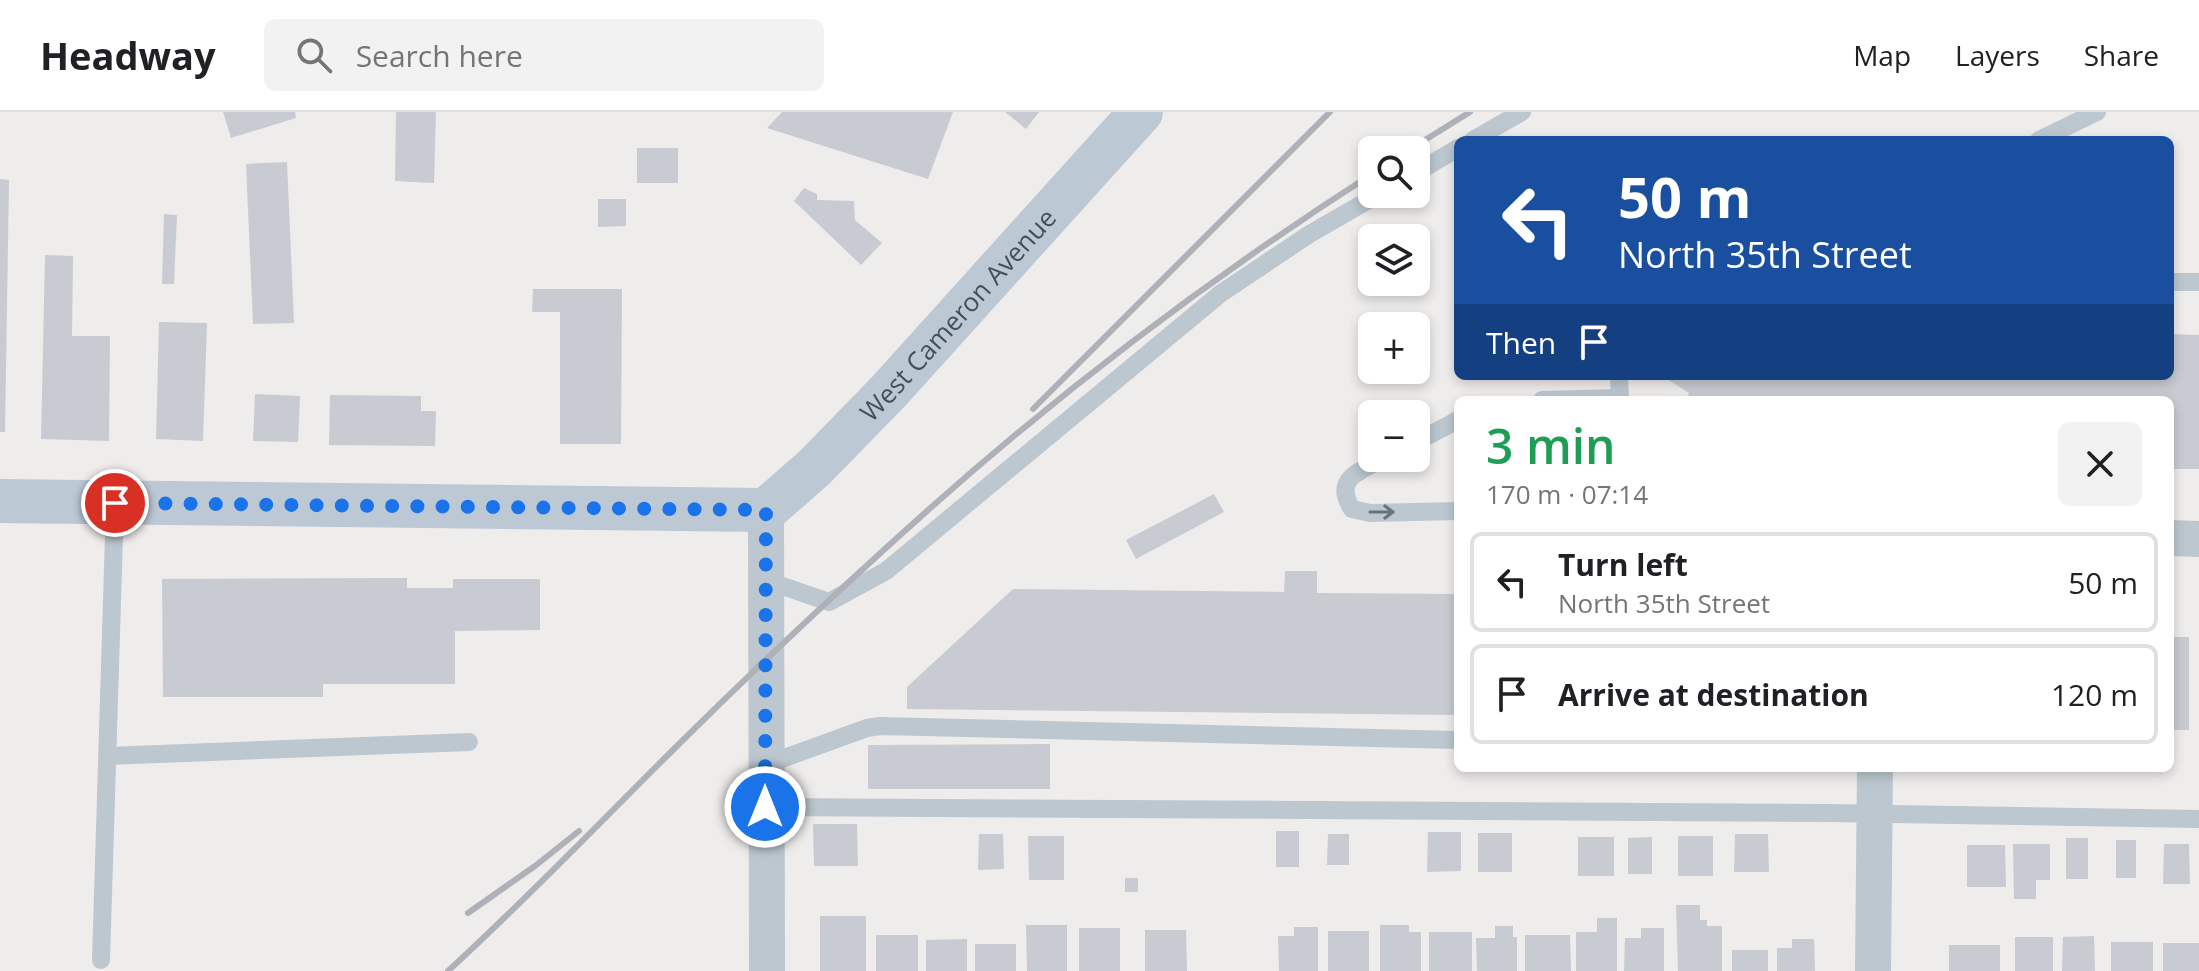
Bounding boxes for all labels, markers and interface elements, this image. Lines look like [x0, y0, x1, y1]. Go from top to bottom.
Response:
search box [264, 19, 824, 91]
text: Headway [40, 29, 216, 81]
icon: search [292, 33, 336, 77]
text: Search here [356, 35, 523, 76]
text: Map [1853, 36, 1911, 74]
text: Layers [1955, 36, 2040, 74]
text: Share [2084, 36, 2159, 74]
map controls [1358, 136, 1430, 472]
button: search [1358, 136, 1430, 208]
text: 50 m [1618, 158, 1752, 234]
icon: left [1486, 168, 1590, 272]
street label: West Cameron Avenue [851, 200, 1064, 429]
button: layers [1358, 224, 1430, 296]
text: North 35th Street [1618, 230, 1912, 279]
button: + [1358, 312, 1430, 384]
icon: arrive [1572, 320, 1616, 364]
text: Then [1486, 322, 1556, 363]
button: − [1358, 400, 1430, 472]
text: 3 min [1486, 413, 1616, 478]
button: close [2058, 422, 2142, 506]
pin [81, 469, 149, 537]
text: 170 m · 07:14 [1486, 476, 1648, 512]
icon: arrive [93, 481, 137, 525]
one-way arrow [1368, 505, 1395, 520]
text: Turn left [1558, 544, 1688, 585]
icon: left [1490, 560, 1534, 604]
text: 50 m [2068, 562, 2138, 603]
text: North 35th Street [1558, 585, 1770, 621]
icon: arrive [1490, 672, 1534, 716]
text: Arrive at destination [1558, 674, 1869, 715]
text: 120 m [2051, 674, 2138, 715]
position arrow [723, 765, 807, 849]

